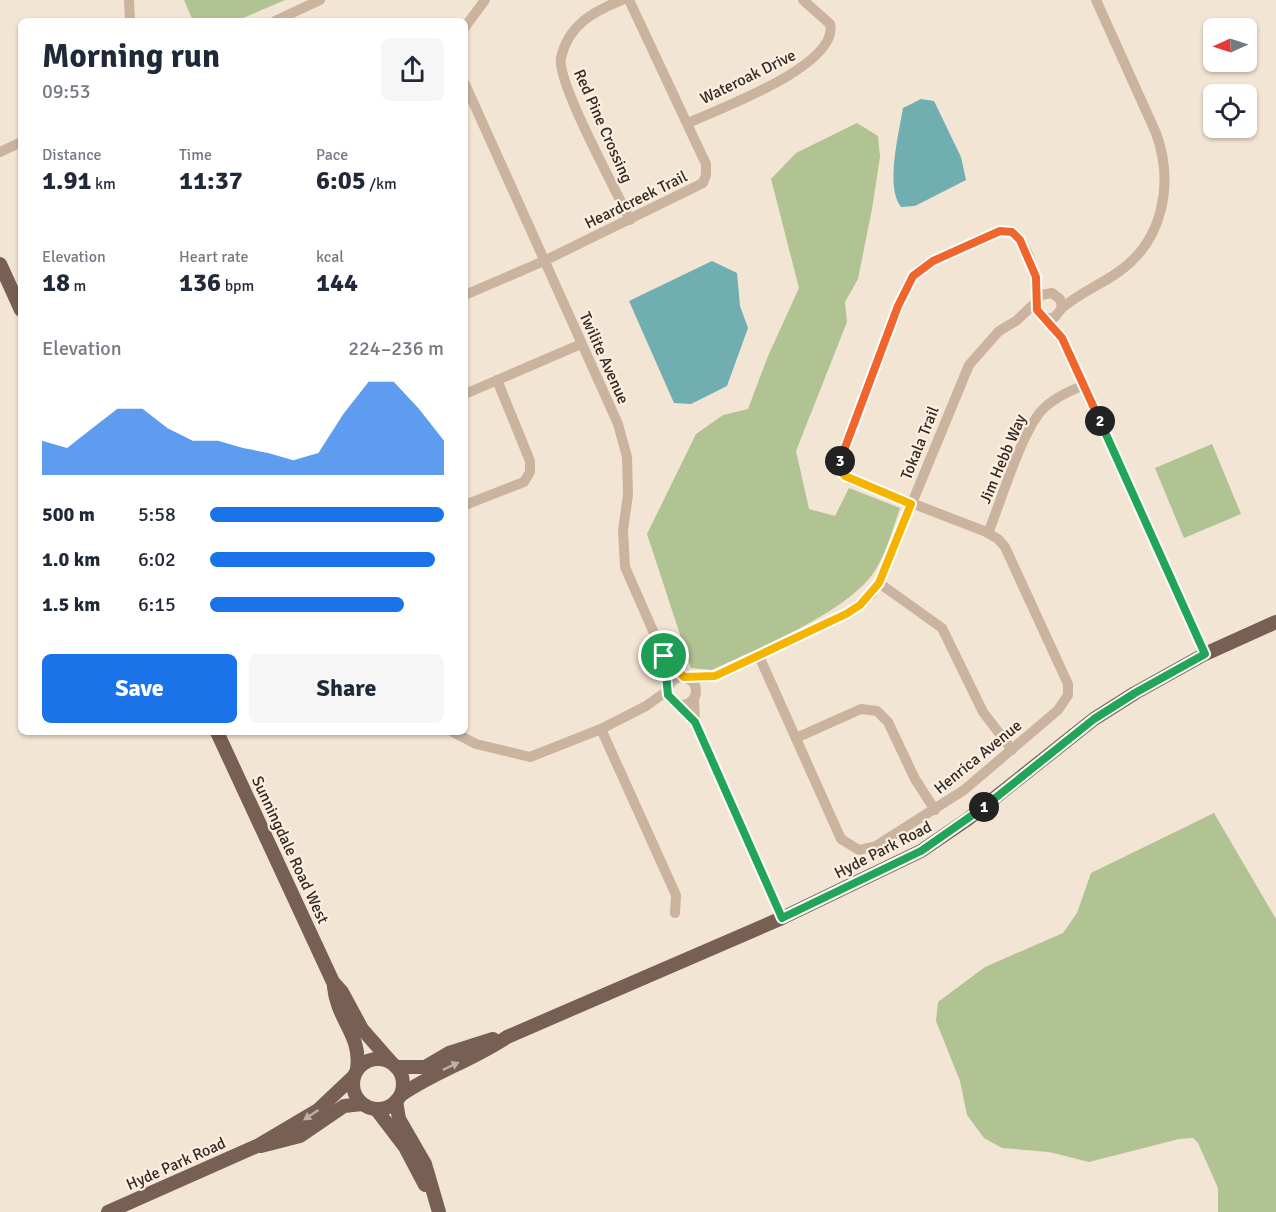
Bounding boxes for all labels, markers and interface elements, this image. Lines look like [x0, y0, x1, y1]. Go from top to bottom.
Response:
north arrow [1203, 18, 1257, 72]
map controls [1203, 18, 1257, 138]
text: Morning run [42, 36, 220, 77]
button: share [381, 38, 444, 101]
street label: Wateroak Drive [697, 45, 799, 109]
street label: Red Pine Crossing [569, 66, 637, 186]
text: 09:53 [42, 79, 91, 104]
button: locate [1203, 84, 1257, 138]
text: Distance [42, 145, 102, 165]
text: Time [179, 145, 212, 165]
text: Pace [316, 145, 348, 165]
text: 1.91 [42, 165, 92, 197]
text: 11:37 [179, 165, 243, 197]
text: 6:05 [316, 165, 366, 197]
street label: Heardcreek Trail [581, 166, 691, 234]
text: km [92, 174, 116, 194]
text: /km [366, 174, 397, 194]
text: Elevation [42, 247, 106, 267]
text: Heart rate [179, 247, 248, 267]
text: kcal [316, 247, 344, 267]
text: 18 [42, 267, 70, 299]
text: 136 [179, 267, 221, 299]
text: 144 [316, 267, 358, 299]
text: m [70, 276, 86, 296]
text: bpm [221, 276, 254, 296]
street label: Twilite Avenue [575, 309, 633, 407]
text: Elevation [42, 336, 122, 361]
text: 224–236 m [348, 336, 444, 361]
street label: Tokala Trail [896, 403, 944, 483]
pin: 2 [1085, 406, 1115, 436]
street label: Jim Hebb Way [975, 411, 1031, 507]
text: 2 [1096, 411, 1104, 431]
pin: 3 [825, 446, 855, 476]
text: 3 [836, 451, 844, 471]
text: 500 m [42, 502, 95, 527]
text: 5:58 [138, 502, 176, 527]
text: 1.0 km [42, 547, 100, 572]
text: 6:02 [138, 547, 176, 572]
text: 1.5 km [42, 592, 100, 617]
text: 6:15 [138, 592, 176, 617]
pin [638, 630, 689, 681]
icon: arrive [647, 639, 680, 672]
button: Save [42, 654, 237, 723]
button: Share [249, 654, 444, 723]
street label: Henrica Avenue [930, 715, 1026, 799]
street label: Sunningdale Road West [247, 773, 333, 927]
pin: 1 [969, 792, 999, 822]
text: 1 [980, 797, 988, 817]
street label: Hyde Park Road [831, 817, 935, 883]
one-way arrow [443, 1062, 460, 1071]
one-way arrow [303, 1109, 319, 1121]
street label: Hyde Park Road [123, 1133, 229, 1195]

